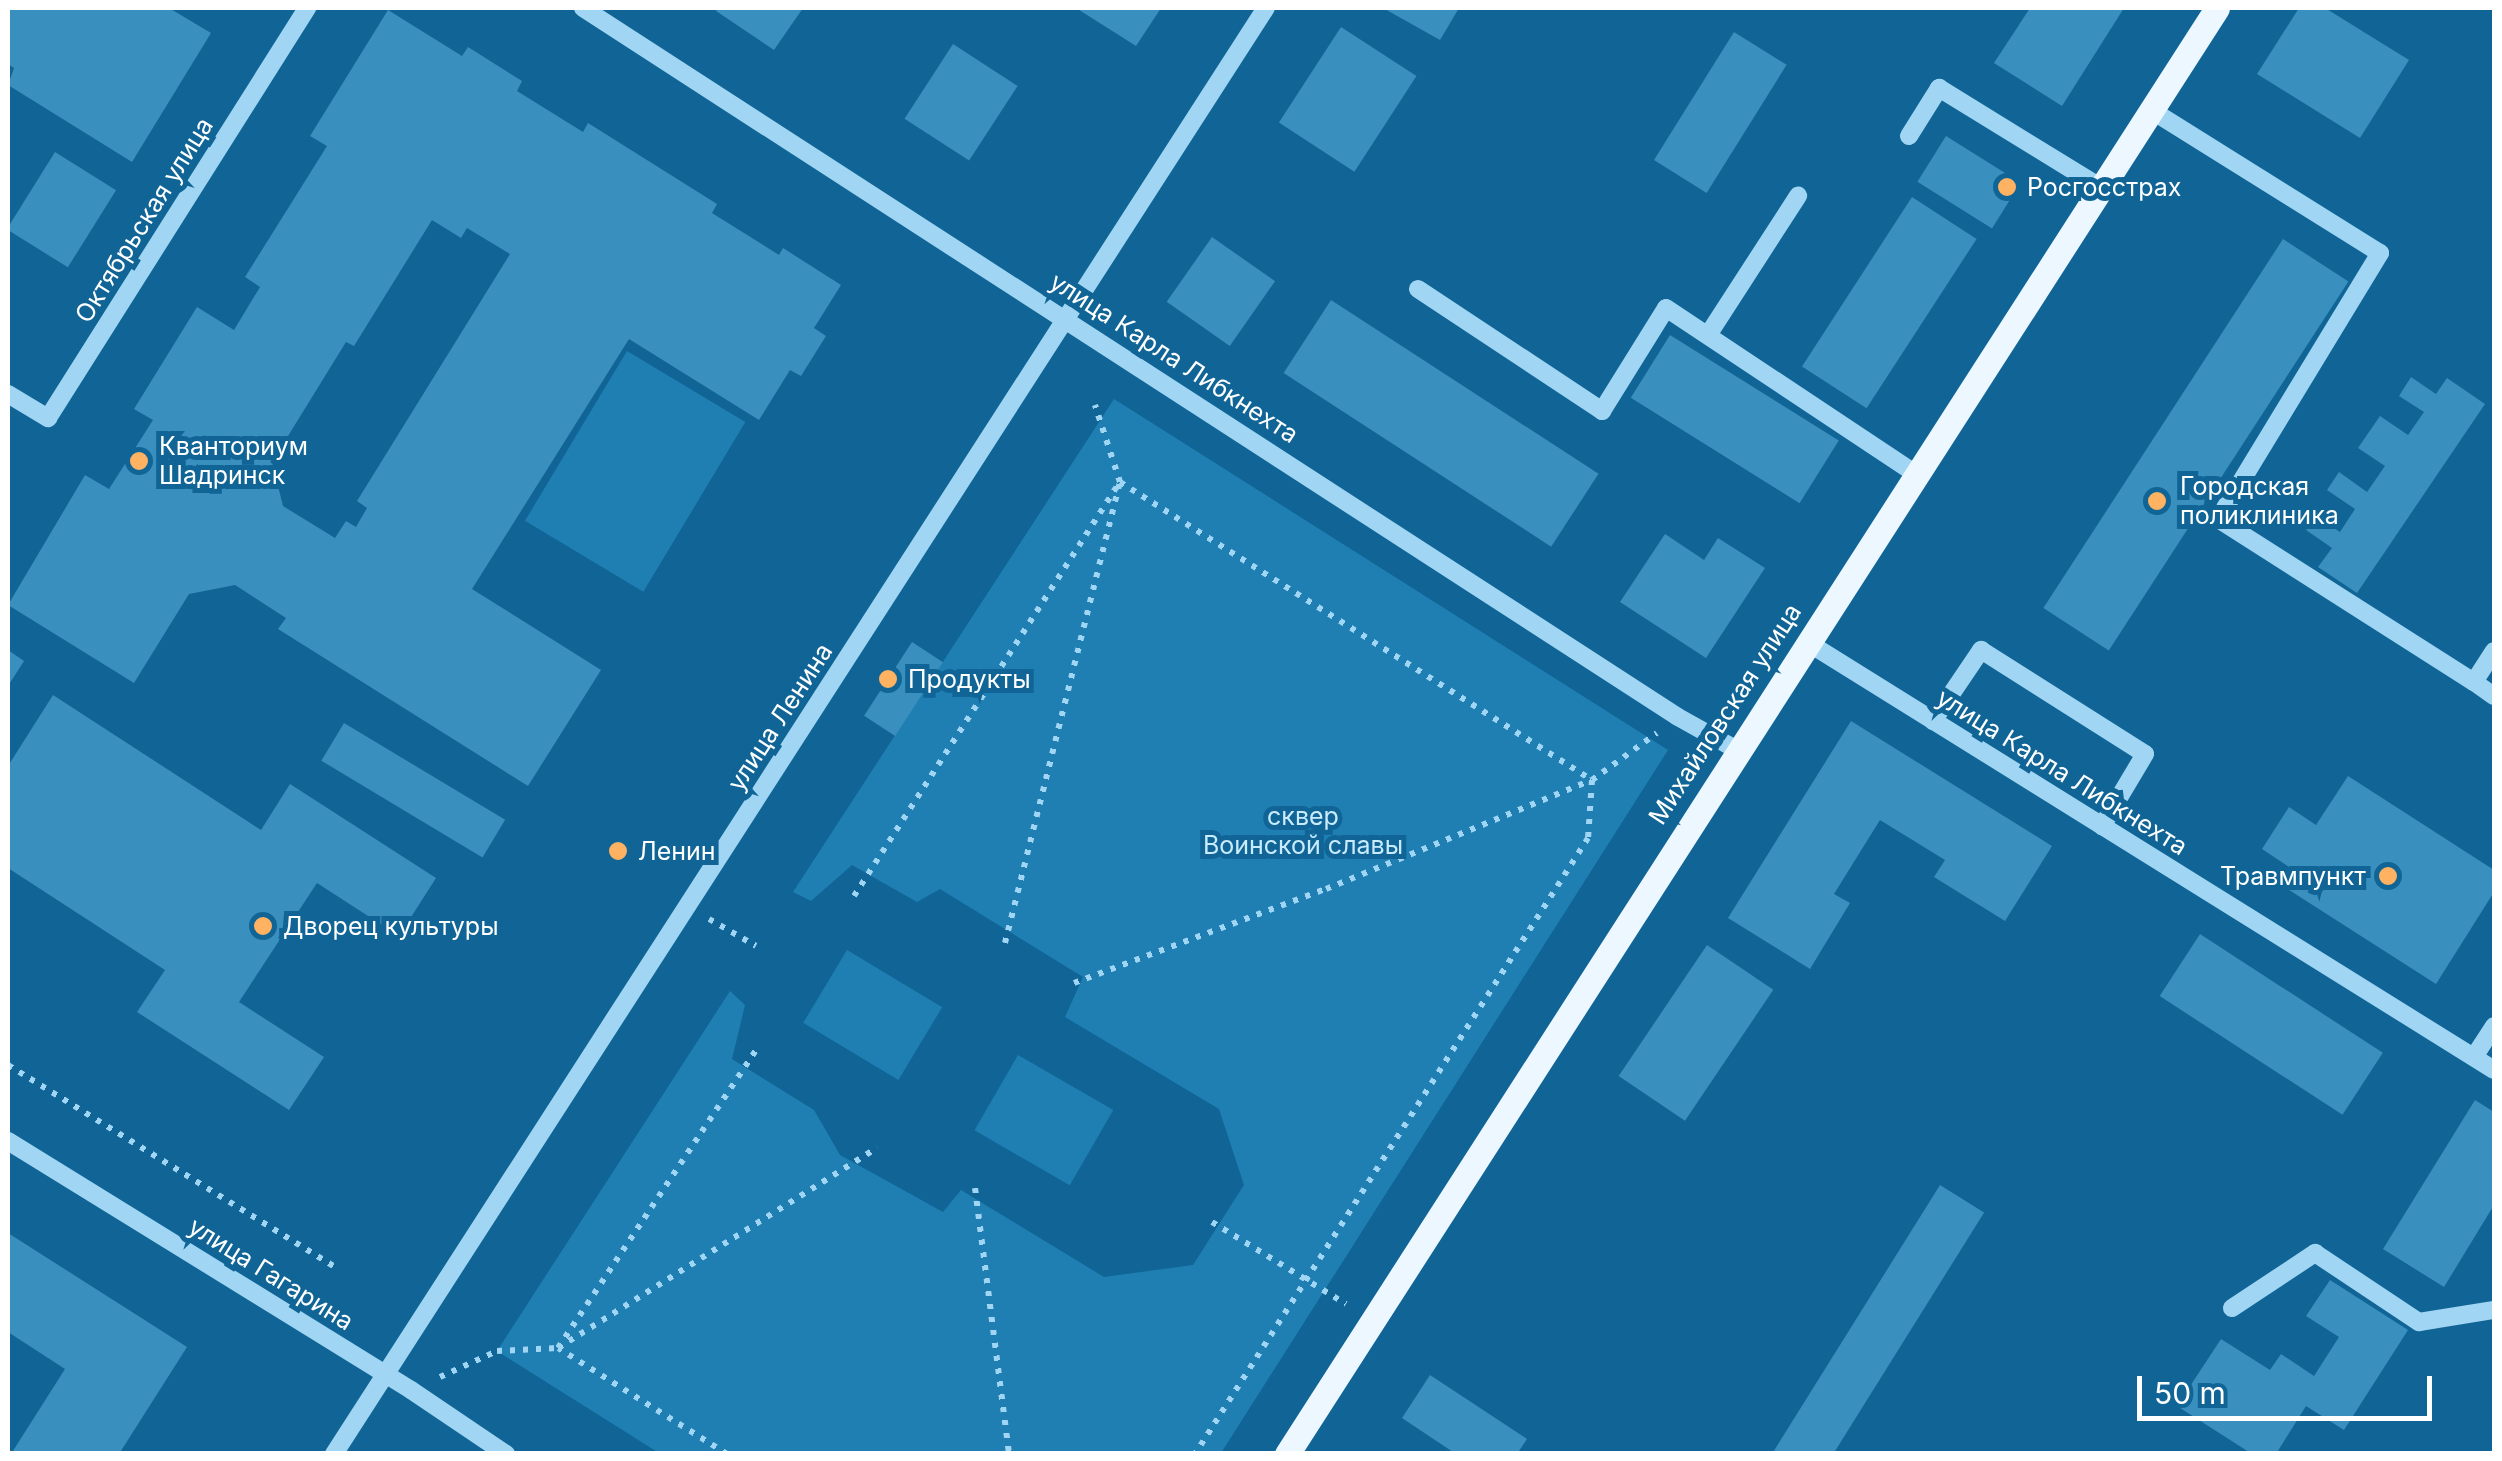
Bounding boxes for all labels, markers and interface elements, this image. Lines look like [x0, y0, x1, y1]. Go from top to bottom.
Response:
street label: Октябрьская улица [69, 112, 219, 328]
place label: Росгосстрах [2027, 172, 2181, 202]
marker: Росгосстрах [1996, 176, 2018, 198]
street label: улица Карла Либкнехта [1044, 266, 1304, 450]
place label: Кванториум Шадринск [159, 432, 308, 491]
marker: Кванториум Шадринск [128, 450, 150, 472]
place label: Городская поликлиника [2180, 472, 2339, 531]
marker: Городская поликлиника [2144, 488, 2170, 514]
street label: Михайловская улица [1642, 598, 1808, 830]
street label: улица Ленина [721, 638, 839, 796]
place label: Продукты [908, 664, 1031, 694]
marker: Продукты [877, 668, 899, 690]
street label: улица Карла Либкнехта [1931, 682, 2193, 862]
park label: сквер Воинской славы [1203, 802, 1403, 861]
place label: Ленин [638, 836, 716, 866]
marker: Ленин [607, 840, 629, 862]
place label: Травмпункт [2220, 861, 2366, 891]
marker: Травмпункт [2375, 863, 2401, 889]
place label: Дворец культуры [283, 911, 499, 941]
marker: Дворец культуры [252, 915, 274, 937]
street label: улица Гагарина [183, 1211, 359, 1337]
scale bar [2142, 1356, 2437, 1418]
text: 50 m [2154, 1375, 2226, 1411]

